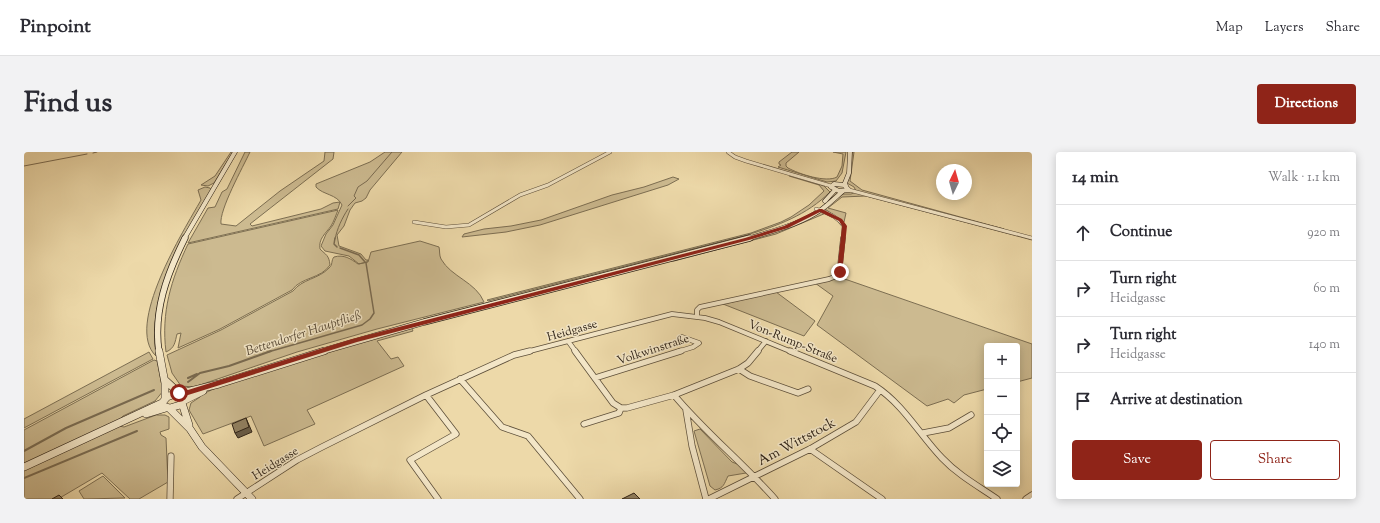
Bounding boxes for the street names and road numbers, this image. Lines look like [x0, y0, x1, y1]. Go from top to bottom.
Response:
street label: Heidgasse [545, 315, 600, 347]
street label: Von-Rump-Straße [745, 316, 840, 368]
street label: Volkwinstraße [615, 330, 692, 370]
street label: Am Wittstock [754, 414, 840, 472]
street label: Heidgasse [249, 442, 302, 485]

